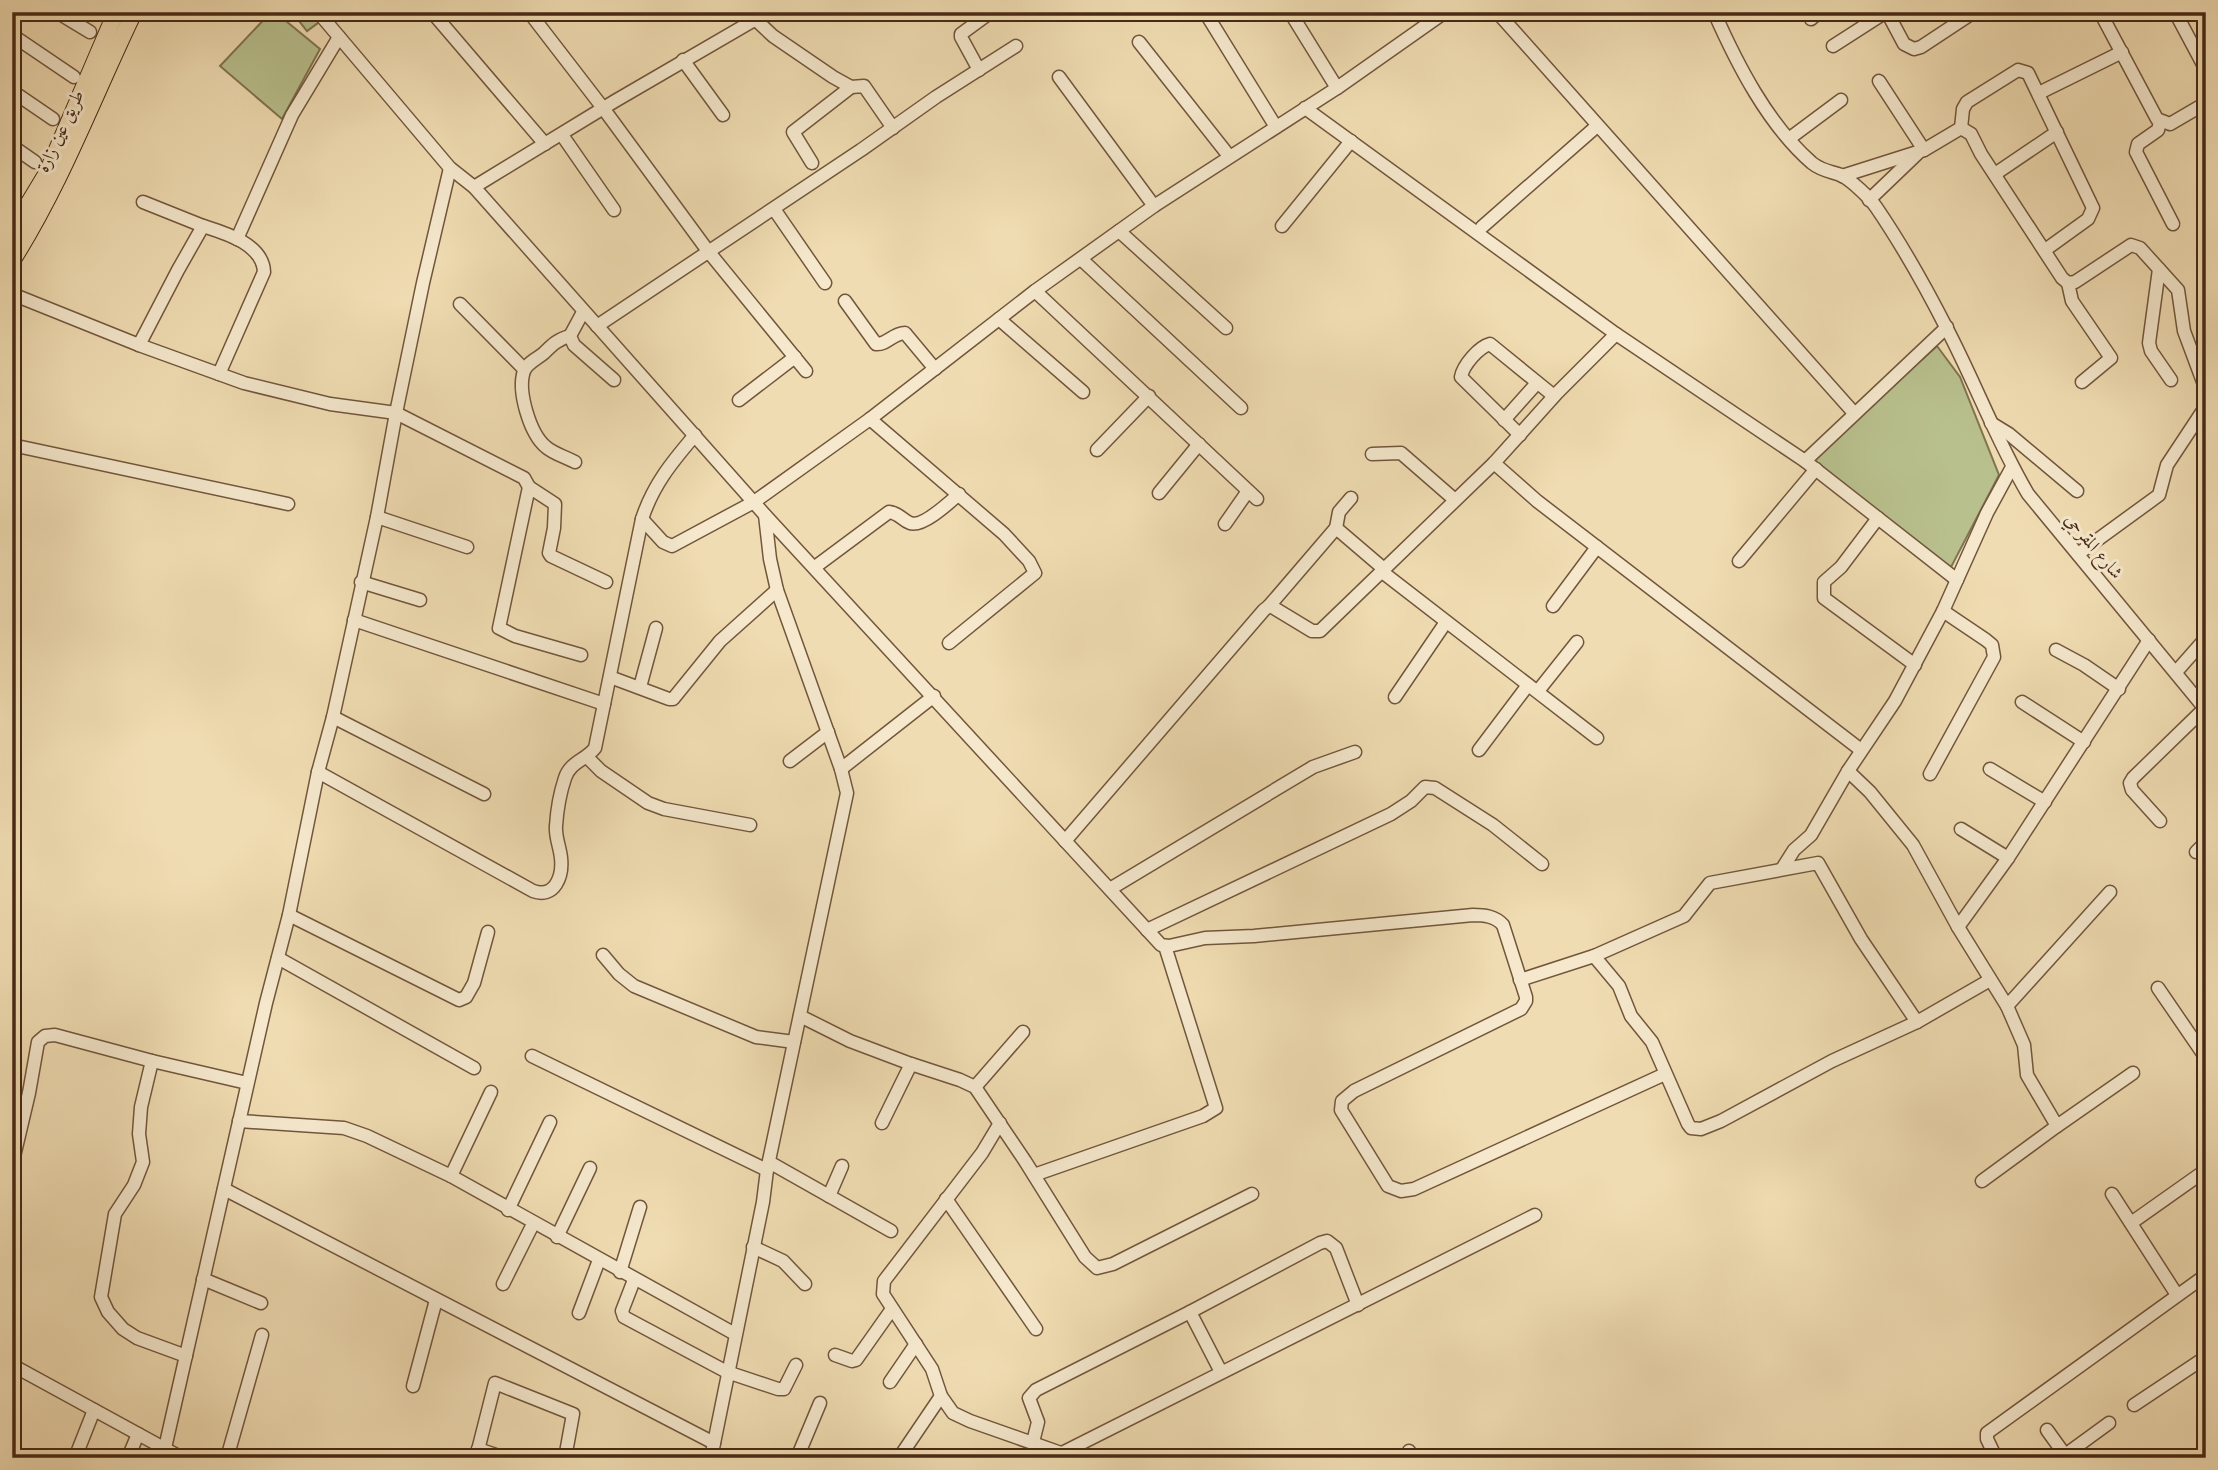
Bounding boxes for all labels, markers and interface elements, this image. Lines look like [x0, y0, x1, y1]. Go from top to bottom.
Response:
street label: طريق عين زارة [31, 86, 90, 176]
street label: شارع المقرحي [2057, 509, 2128, 586]

